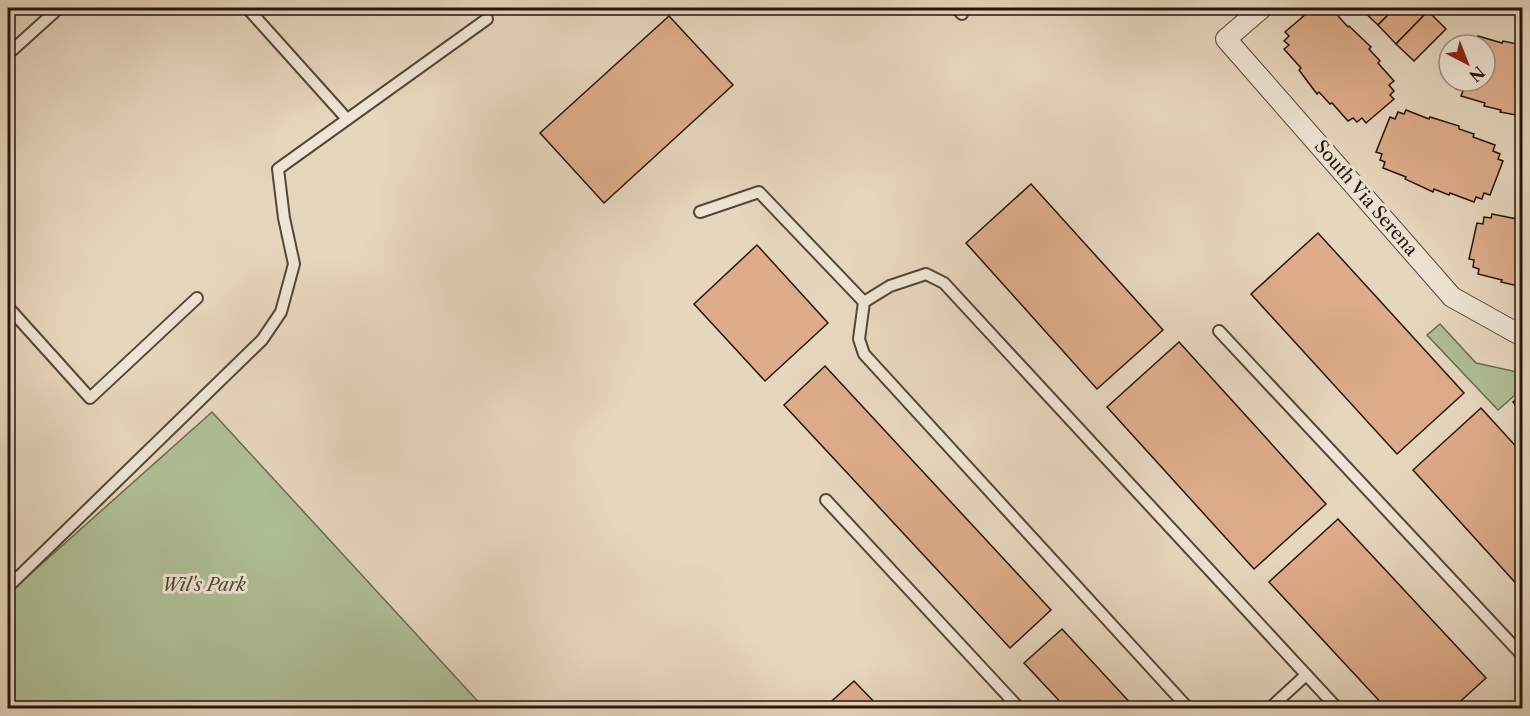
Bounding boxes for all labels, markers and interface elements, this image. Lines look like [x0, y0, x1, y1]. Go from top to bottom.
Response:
north arrow [1437, 33, 1497, 93]
text: N [1465, 62, 1489, 86]
street label: South Via Serena [1310, 136, 1423, 261]
park label: Wil's Park [162, 574, 247, 596]

